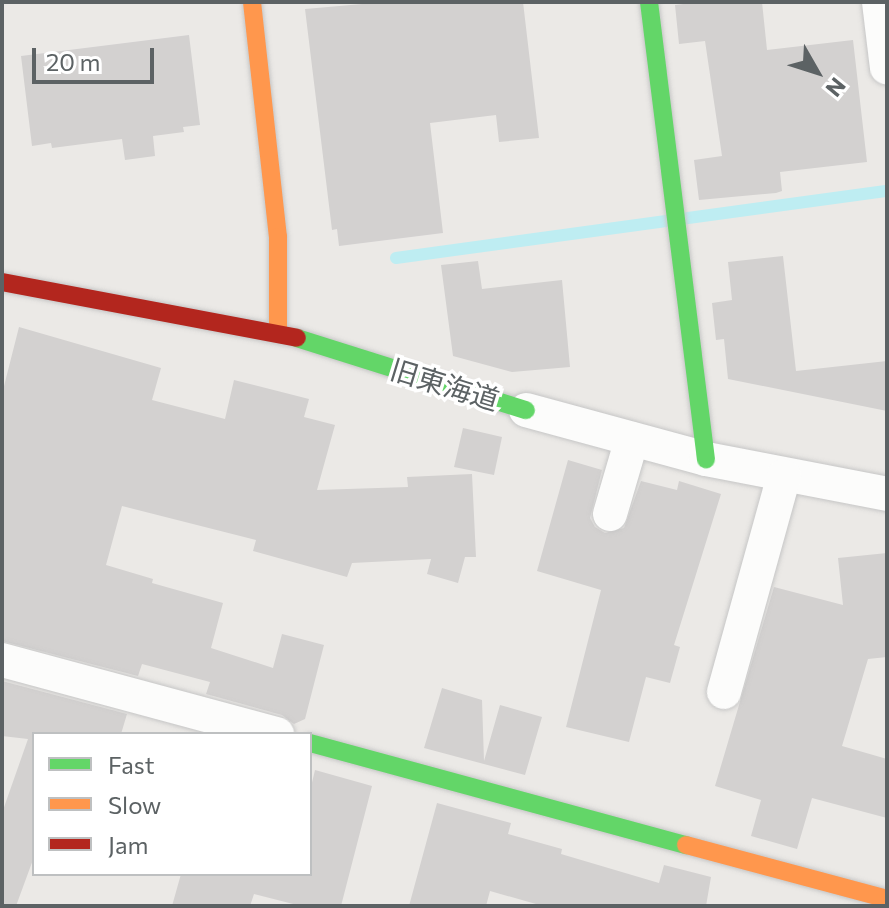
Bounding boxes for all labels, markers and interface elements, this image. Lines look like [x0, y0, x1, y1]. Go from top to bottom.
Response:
scale bar [36, 32, 158, 82]
north arrow [777, 32, 857, 112]
text: 20 m [46, 47, 100, 76]
text: N [820, 73, 852, 102]
street label: 旧東海道 [387, 352, 503, 416]
legend [32, 732, 312, 876]
text: Fast [108, 750, 155, 779]
text: Slow [108, 790, 161, 819]
text: Jam [108, 830, 148, 859]

